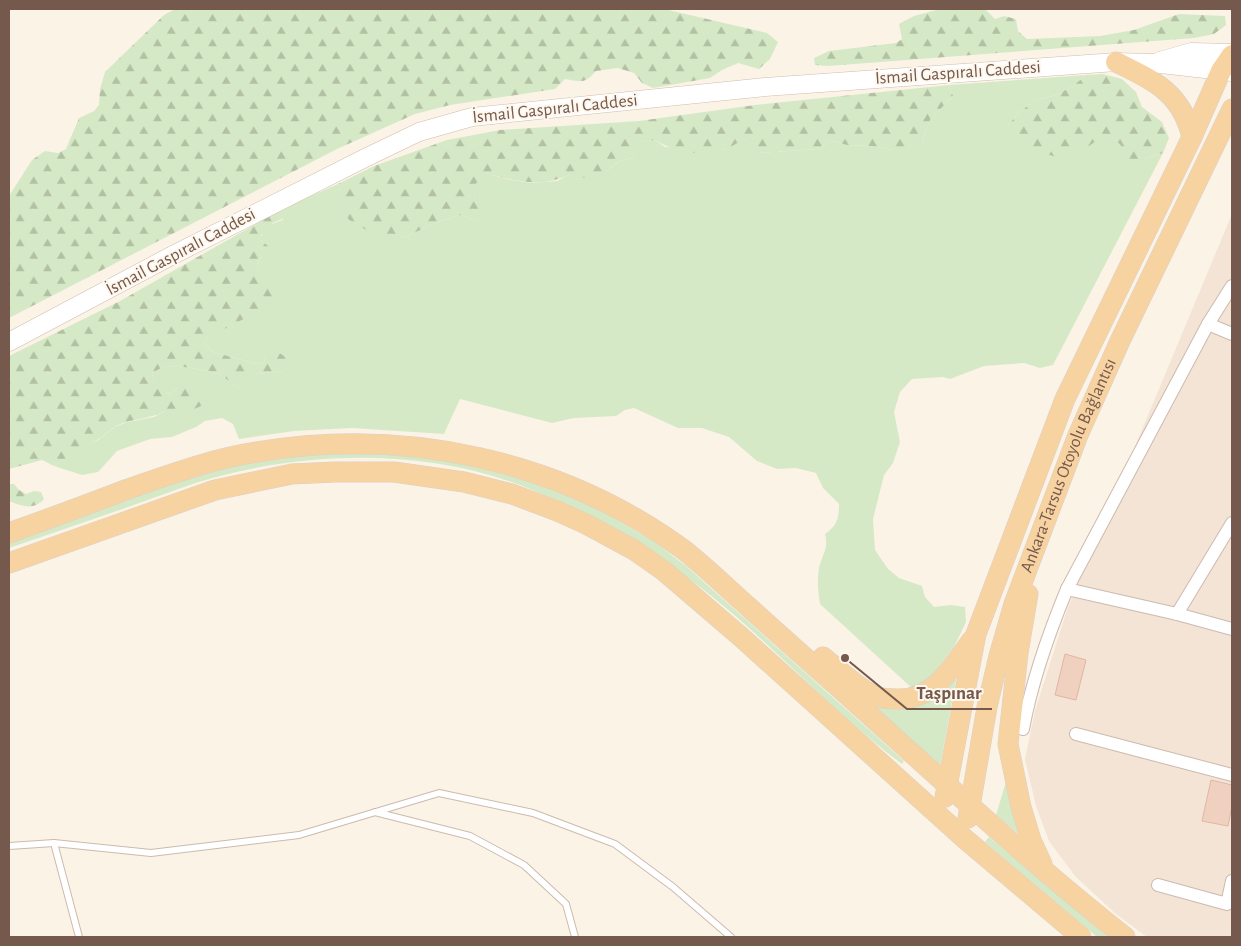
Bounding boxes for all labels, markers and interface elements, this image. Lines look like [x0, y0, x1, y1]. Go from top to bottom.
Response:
street label: İsmail Gaspıralı Caddesi [874, 56, 1041, 88]
street label: İsmail Gaspıralı Caddesi [471, 89, 639, 127]
street label: İsmail Gaspıralı Caddesi [103, 203, 259, 299]
street label: Ankara-Tarsus Otoyolu Bağlantısı [1018, 356, 1120, 575]
callout: Taşpınar [907, 675, 992, 709]
text: Taşpınar [916, 684, 982, 703]

